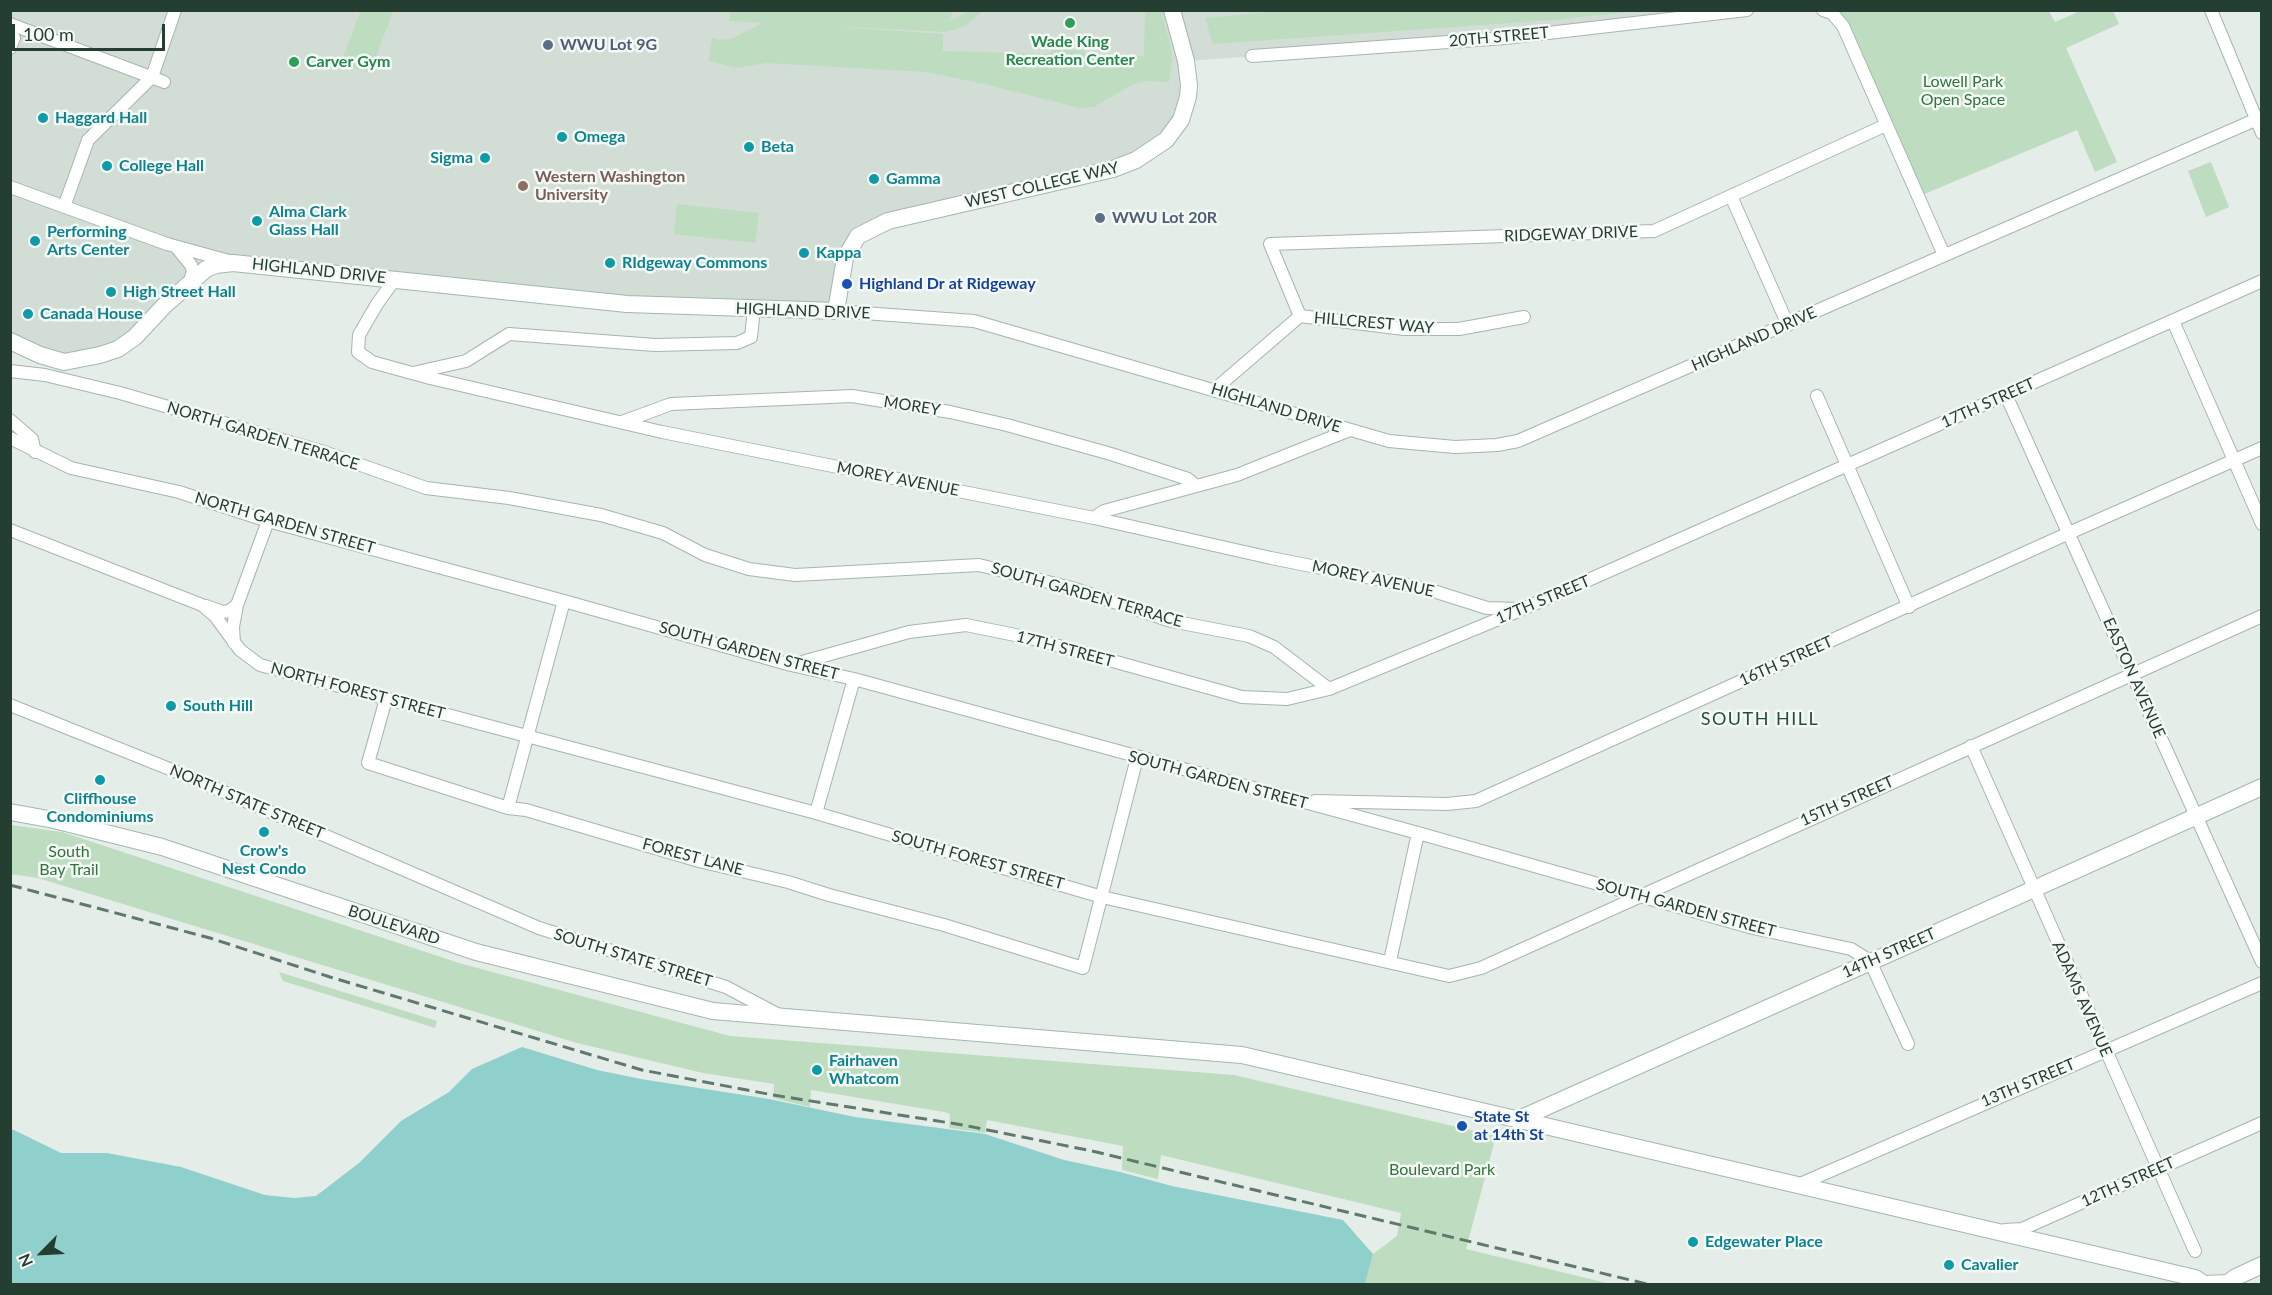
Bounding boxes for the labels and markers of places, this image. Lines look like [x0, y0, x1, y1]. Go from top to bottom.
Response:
marker: Wade King Recreation Center [1063, 16, 1077, 30]
place label: Wade King Recreation Center [1006, 32, 1134, 70]
place label: WWU Lot 9G [560, 35, 657, 55]
marker: WWU Lot 9G [541, 38, 555, 52]
place label: Carver Gym [306, 52, 390, 72]
marker: Carver Gym [287, 55, 301, 69]
place label: Haggard Hall [55, 108, 147, 128]
marker: Haggard Hall [36, 111, 50, 125]
place label: Omega [574, 127, 625, 147]
marker: Omega [555, 130, 569, 144]
place label: Beta [761, 137, 794, 157]
marker: Beta [742, 140, 756, 154]
place label: Sigma [430, 148, 473, 168]
marker: Sigma [478, 151, 492, 165]
place label: College Hall [119, 156, 204, 176]
marker: College Hall [100, 159, 114, 173]
place label: Western Washington University [535, 167, 685, 205]
place label: Gamma [886, 169, 941, 189]
marker: Gamma [867, 172, 881, 186]
marker: Western Washington University [516, 179, 530, 193]
place label: Alma Clark Glass Hall [269, 202, 347, 240]
place label: WWU Lot 20R [1112, 208, 1217, 228]
marker: WWU Lot 20R [1093, 211, 1107, 225]
marker: Alma Clark Glass Hall [250, 214, 264, 228]
place label: Performing Arts Center [47, 222, 129, 260]
marker: Performing Arts Center [28, 234, 42, 248]
place label: Kappa [816, 243, 861, 263]
marker: Kappa [797, 246, 811, 260]
place label: RIdgeway Commons [622, 253, 767, 273]
marker: RIdgeway Commons [603, 256, 617, 270]
place label: Highland Dr at Ridgeway [859, 274, 1036, 294]
marker: Highland Dr at Ridgeway [840, 277, 854, 291]
place label: High Street Hall [123, 282, 236, 302]
marker: High Street Hall [104, 285, 118, 299]
place label: Canada House [40, 304, 143, 324]
marker: Canada House [21, 307, 35, 321]
place label: South Hill [183, 696, 253, 716]
marker: South Hill [164, 699, 178, 713]
marker: Cliffhouse Condominiums [93, 773, 107, 787]
place label: Cliffhouse Condominiums [47, 789, 153, 827]
marker: Crow's Nest Condo [257, 825, 271, 839]
place label: Crow's Nest Condo [222, 841, 306, 879]
place label: Fairhaven Whatcom [829, 1051, 899, 1089]
marker: Fairhaven Whatcom [810, 1063, 824, 1077]
place label: State St at 14th St [1474, 1107, 1544, 1145]
marker: State St at 14th St [1455, 1119, 1469, 1133]
place label: Edgewater Place [1705, 1232, 1823, 1252]
marker: Edgewater Place [1686, 1235, 1700, 1249]
place label: Cavalier [1961, 1255, 2018, 1275]
marker: Cavalier [1942, 1258, 1956, 1272]

